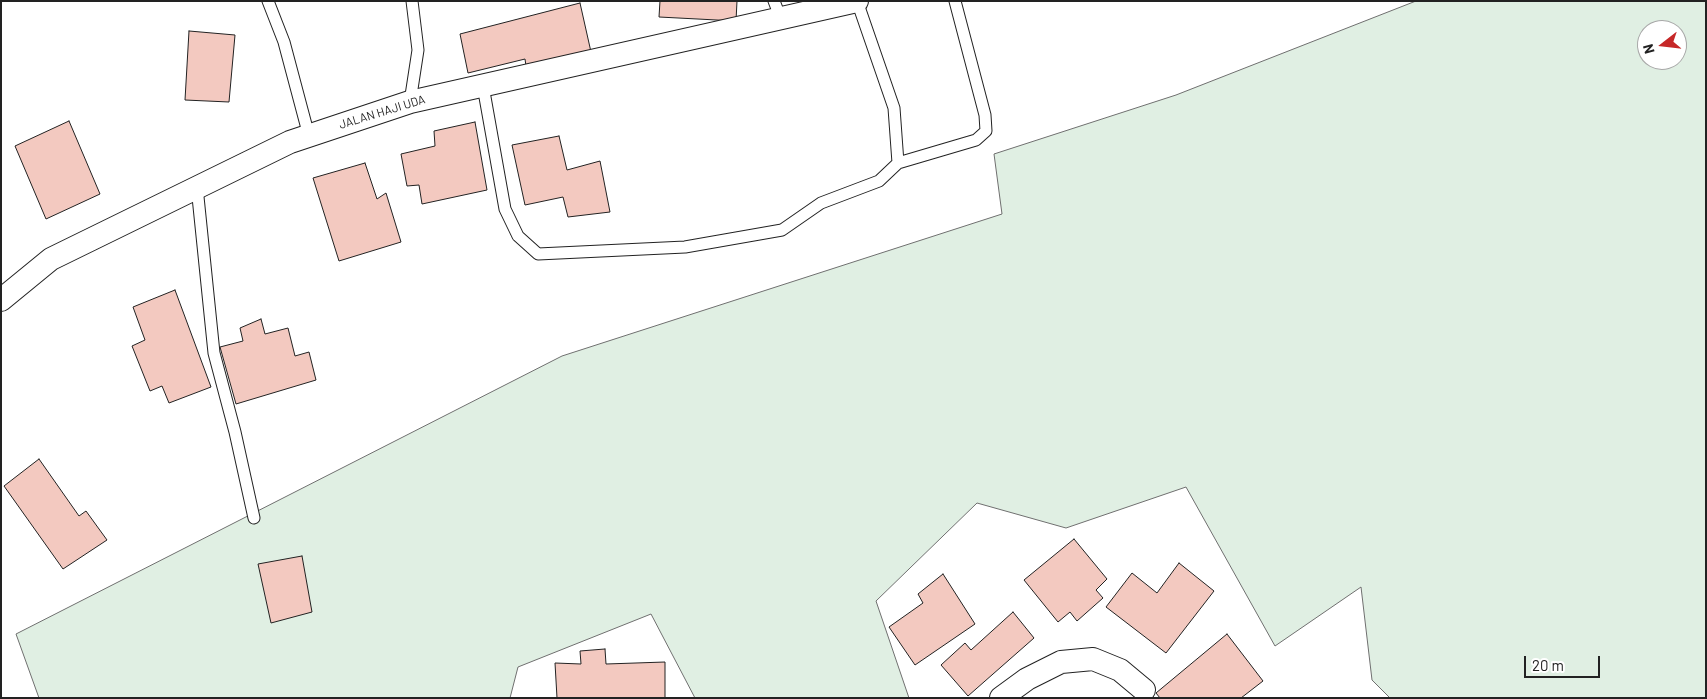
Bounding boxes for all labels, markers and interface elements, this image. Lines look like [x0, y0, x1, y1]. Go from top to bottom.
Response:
north arrow [1637, 20, 1687, 70]
text: N [1639, 42, 1658, 56]
street label: JALAN HAJI UDA [337, 92, 427, 132]
scale bar [1527, 646, 1603, 678]
text: 20 m [1532, 656, 1564, 674]

